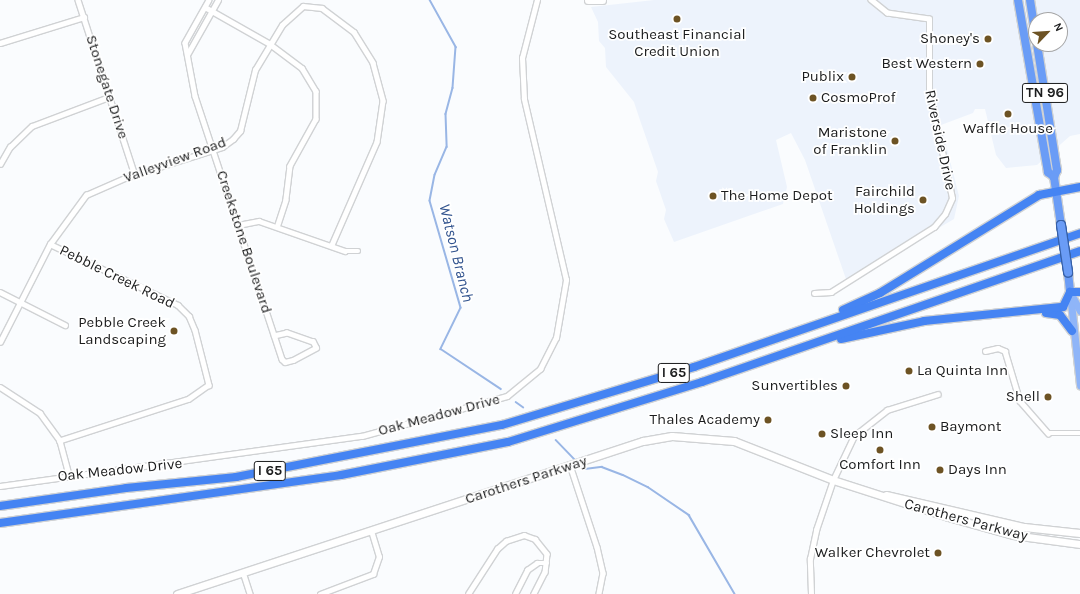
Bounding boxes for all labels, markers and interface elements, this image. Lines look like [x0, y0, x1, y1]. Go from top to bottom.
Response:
north arrow [1028, 12, 1068, 52]
marker: Southeast Financial Credit Union [672, 14, 682, 24]
text: N [1051, 21, 1066, 33]
place label: Southeast Financial Credit Union [608, 25, 746, 60]
place label: Shoney's [920, 30, 980, 48]
street label: Stonegate Drive [82, 33, 132, 141]
marker: Shoney's [983, 34, 993, 44]
place label: Best Western [882, 55, 972, 73]
marker: Best Western [975, 59, 985, 69]
place label: Publix [801, 68, 844, 86]
marker: Publix [847, 72, 857, 82]
road number: TN 96 [1021, 81, 1069, 105]
street label: Riverside Drive [921, 88, 959, 192]
place label: CosmoProf [821, 89, 896, 107]
marker: CosmoProf [808, 93, 818, 103]
marker: Waffle House [1003, 109, 1013, 119]
place label: Waffle House [963, 120, 1053, 138]
place label: Maristone of Franklin [813, 123, 887, 158]
street label: Valleyview Road [121, 133, 229, 187]
marker: Maristone of Franklin [890, 136, 900, 146]
street label: Creekstone Boulevard [212, 168, 276, 316]
place label: Fairchild Holdings [854, 182, 915, 217]
place label: The Home Depot [721, 187, 833, 205]
marker: The Home Depot [708, 191, 718, 201]
marker: Fairchild Holdings [918, 195, 928, 205]
water label: Watson Branch [435, 202, 477, 304]
street label: Pebble Creek Road [57, 241, 177, 313]
place label: Pebble Creek Landscaping [78, 313, 166, 348]
marker: Pebble Creek Landscaping [169, 326, 179, 336]
road number: I 65 [657, 361, 691, 385]
place label: La Quinta Inn [917, 362, 1008, 380]
marker: La Quinta Inn [904, 366, 914, 376]
place label: Sunvertibles [751, 377, 838, 395]
marker: Sunvertibles [841, 381, 851, 391]
place label: Shell [1006, 388, 1040, 406]
street label: Oak Meadow Drive [376, 390, 502, 440]
marker: Shell [1043, 392, 1053, 402]
place label: Thales Academy [650, 411, 760, 429]
marker: Thales Academy [763, 415, 773, 425]
place label: Baymont [940, 418, 1001, 436]
marker: Baymont [927, 422, 937, 432]
place label: Sleep Inn [830, 425, 893, 443]
marker: Sleep Inn [817, 429, 827, 439]
marker: Comfort Inn [875, 445, 885, 455]
street label: Carothers Parkway [463, 452, 589, 508]
street label: Oak Meadow Drive [57, 455, 183, 485]
place label: Comfort Inn [839, 456, 921, 474]
road number: I 65 [253, 459, 287, 483]
place label: Days Inn [948, 461, 1007, 479]
marker: Days Inn [935, 465, 945, 475]
street label: Carothers Parkway [902, 495, 1030, 545]
place label: Walker Chevrolet [815, 544, 930, 562]
marker: Walker Chevrolet [933, 548, 943, 558]

